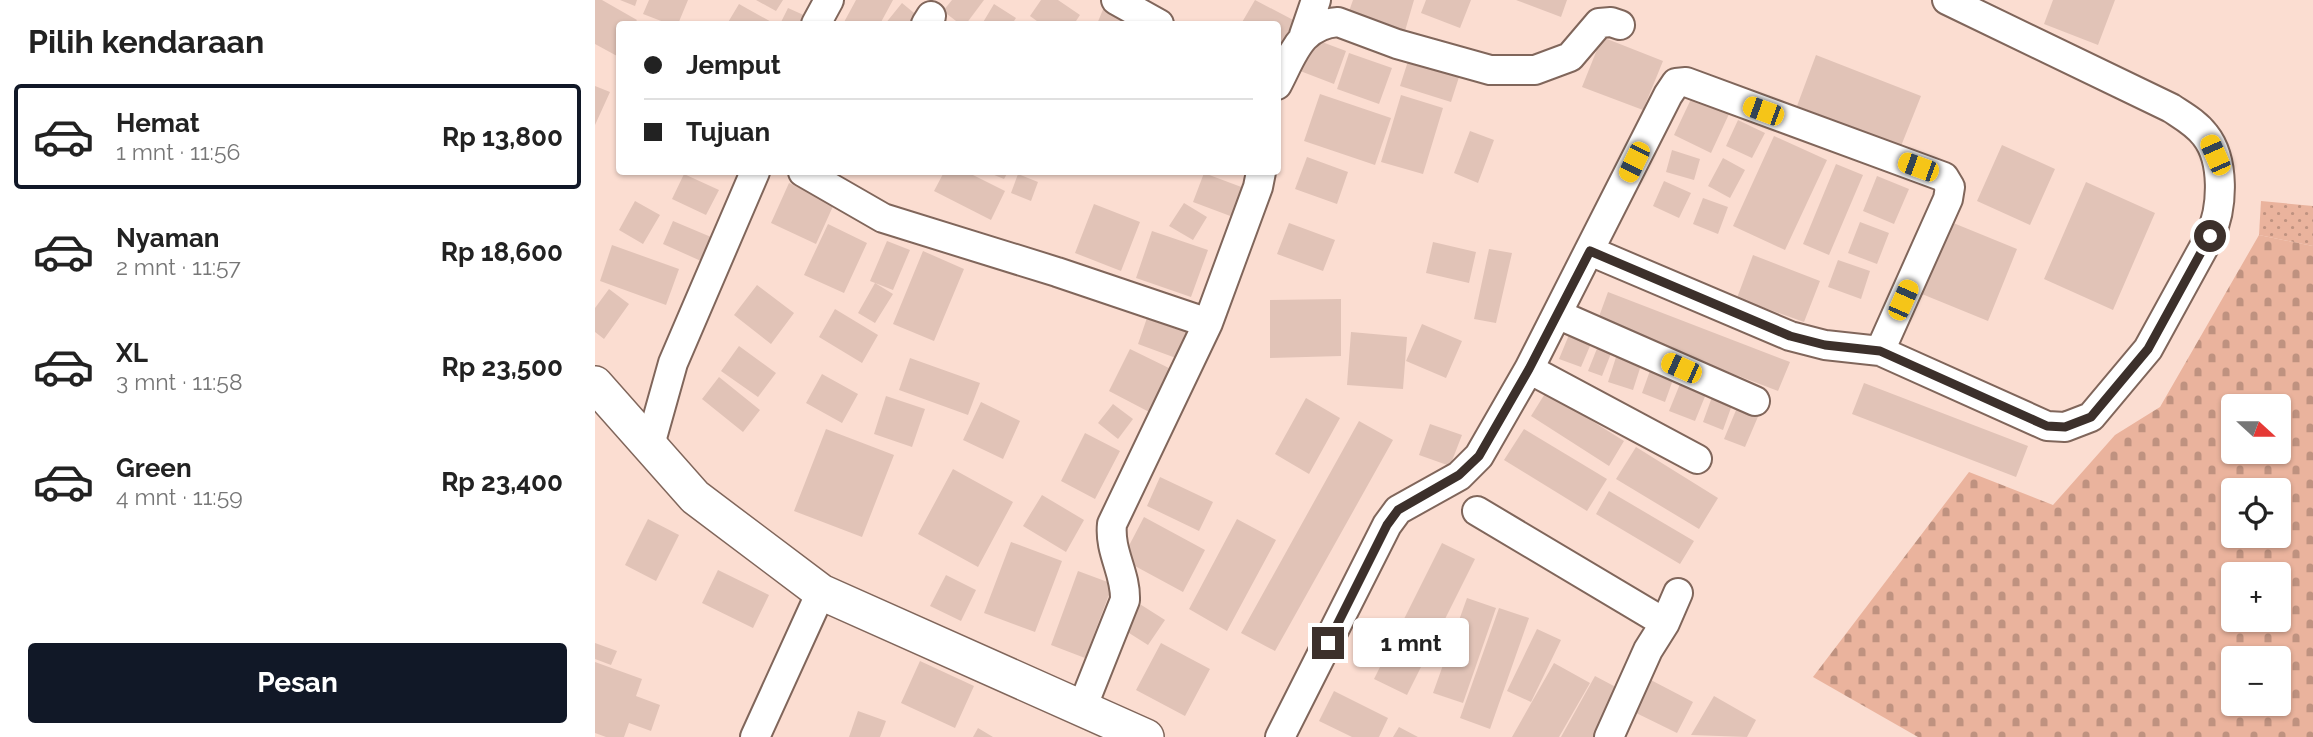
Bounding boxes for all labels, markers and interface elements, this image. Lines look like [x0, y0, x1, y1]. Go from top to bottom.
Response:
text: Pilih kendaraan [28, 23, 264, 60]
text: Jemput [686, 50, 781, 80]
car [1740, 94, 1787, 128]
icon: car [32, 105, 95, 168]
text: Hemat [116, 108, 200, 138]
text: Tujuan [686, 117, 770, 147]
text: Rp 13,800 [442, 122, 563, 152]
car [2197, 132, 2234, 178]
text: 1 mnt · 11:56 [116, 138, 240, 165]
car [1616, 139, 1653, 185]
car [1895, 150, 1942, 184]
icon: car [32, 220, 95, 283]
route start [2194, 220, 2226, 252]
text: Nyaman [116, 223, 220, 253]
text: Rp 18,600 [441, 237, 563, 267]
text: 2 mnt · 11:57 [116, 253, 241, 280]
car [1885, 277, 1922, 323]
icon: car [32, 335, 95, 398]
text: XL [116, 338, 148, 368]
car [1658, 350, 1705, 386]
text: Rp 23,500 [442, 352, 563, 382]
text: 3 mnt · 11:58 [116, 368, 243, 395]
north arrow [2221, 394, 2291, 464]
map controls [2221, 394, 2291, 716]
icon: car [32, 450, 95, 513]
text: Green [116, 453, 192, 483]
text: Rp 23,400 [441, 467, 563, 497]
button: locate [2221, 478, 2291, 548]
text: 4 mnt · 11:59 [116, 483, 243, 510]
button: + [2221, 562, 2291, 632]
callout: 1 mnt [1353, 618, 1468, 668]
route end [1312, 627, 1344, 659]
text: 1 mnt [1381, 629, 1441, 656]
button: Pesan [28, 643, 567, 723]
button: − [2221, 646, 2291, 716]

